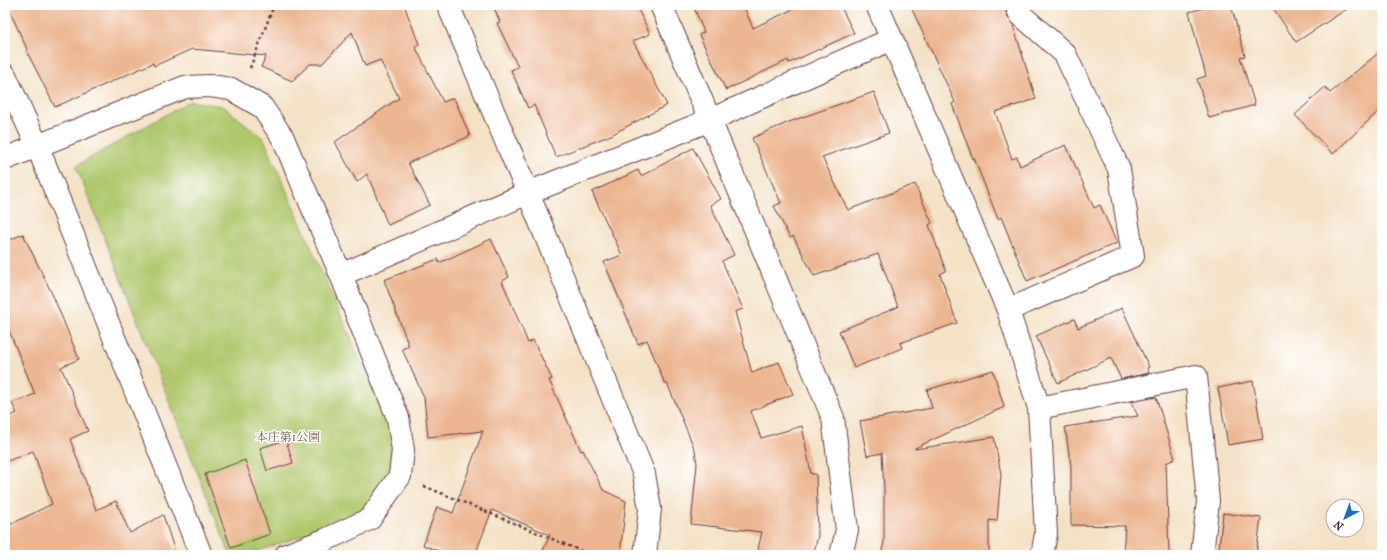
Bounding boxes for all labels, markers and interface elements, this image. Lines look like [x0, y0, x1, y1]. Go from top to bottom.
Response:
park label: 本庄第1公園 [256, 430, 320, 444]
north arrow [1325, 498, 1365, 538]
text: N [1331, 517, 1346, 533]

